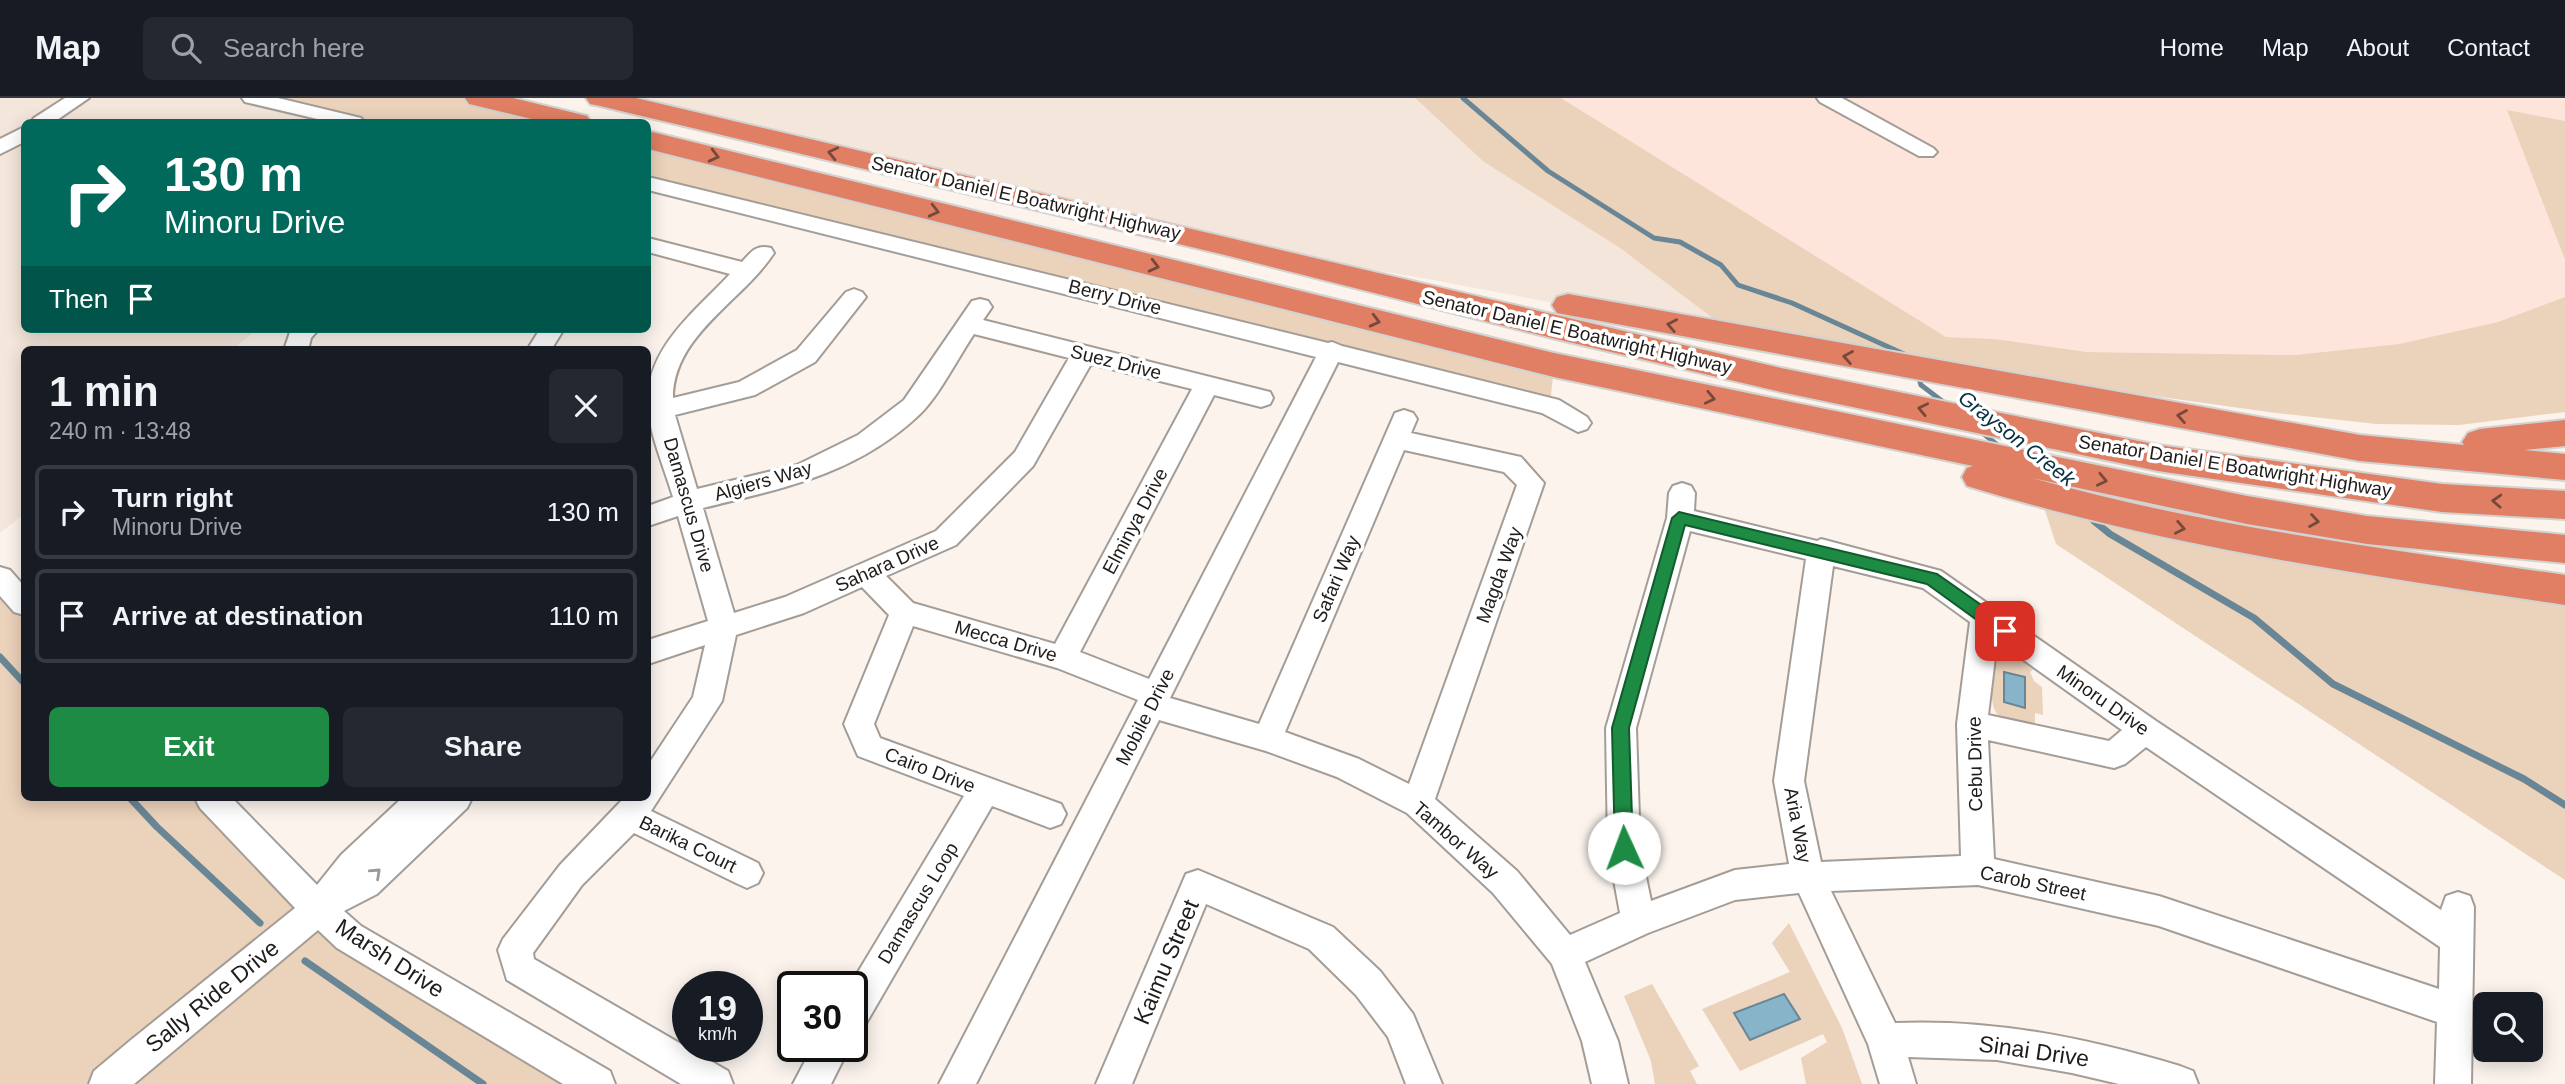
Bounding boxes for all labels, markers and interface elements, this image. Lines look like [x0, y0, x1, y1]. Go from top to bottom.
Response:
search box [143, 17, 633, 80]
text: Map [35, 29, 101, 66]
icon: search [167, 29, 205, 67]
text: Search here [223, 33, 365, 63]
text: Home [2160, 34, 2224, 61]
text: Map [2262, 34, 2309, 61]
text: About [2347, 34, 2409, 61]
text: Contact [2447, 34, 2530, 61]
icon: right [49, 147, 140, 238]
text: 130 m [164, 147, 303, 201]
one-way arrow [827, 147, 839, 161]
one-way arrow [708, 148, 720, 162]
street label: Senator Daniel E Boatwright Highway [869, 152, 1183, 244]
one-way arrow [927, 203, 939, 217]
text: Minoru Drive [164, 204, 345, 240]
one-way arrow [1148, 258, 1160, 272]
street label: Berry Drive [1066, 275, 1164, 319]
icon: arrive [122, 280, 160, 318]
text: Then [49, 284, 108, 314]
street label: Senator Daniel E Boatwright Highway [1420, 286, 1734, 378]
one-way arrow [1369, 313, 1381, 327]
one-way arrow [1666, 319, 1678, 334]
street label: Suez Drive [1068, 341, 1164, 383]
one-way arrow [1842, 350, 1853, 365]
text: 1 min [49, 368, 159, 415]
button: close [549, 369, 623, 443]
water label: Grayson Creek [1954, 385, 2081, 491]
one-way arrow [1704, 390, 1716, 405]
one-way arrow [1917, 403, 1929, 418]
one-way arrow [2176, 409, 2188, 424]
text: 240 m · 13:48 [49, 418, 191, 444]
street label: Senator Daniel E Boatwright Highway [2077, 431, 2394, 501]
street label: Damascus Drive [660, 435, 718, 575]
street label: Algiers Way [712, 457, 815, 505]
street label: Elminya Drive [1098, 464, 1172, 578]
one-way arrow [2096, 471, 2108, 486]
text: Turn right [112, 483, 233, 513]
icon: right [53, 493, 91, 531]
one-way arrow [2491, 494, 2502, 509]
text: 130 m [547, 497, 619, 527]
one-way arrow [2308, 513, 2320, 528]
text: Minoru Drive [112, 514, 242, 540]
one-way arrow [2174, 520, 2186, 535]
street label: Magda Way [1472, 524, 1526, 626]
street label: Sahara Drive [832, 532, 942, 596]
street label: Safari Way [1308, 532, 1364, 626]
icon: arrive [53, 597, 91, 635]
text: Arrive at destination [112, 601, 363, 631]
text: 110 m [549, 601, 619, 631]
pin [1975, 601, 2035, 661]
icon: arrive [1986, 612, 2024, 650]
street label: Mecca Drive [952, 616, 1060, 666]
street label: Minoru Drive [2053, 661, 2153, 739]
street label: Mobile Drive [1112, 665, 1178, 769]
button: Exit [49, 707, 329, 787]
button: Share [343, 707, 623, 787]
street label: Cebu Drive [1964, 716, 1986, 812]
street label: Cairo Drive [882, 743, 978, 797]
street label: Aria Way [1780, 786, 1816, 865]
street label: Tambor Way [1409, 797, 1503, 883]
street label: Barika Court [636, 811, 741, 877]
position arrow [1587, 811, 1661, 885]
street label: Damascus Loop [874, 839, 962, 967]
street label: Carob Street [1978, 862, 2089, 905]
one-way arrow [368, 869, 381, 881]
street label: Kaimu Street [1128, 895, 1204, 1028]
street label: Marsh Drive [331, 913, 449, 1003]
street label: Sally Ride Drive [140, 934, 284, 1058]
speed limit sign: 30 [777, 971, 868, 1062]
text: 19 [698, 988, 737, 1027]
map controls [2473, 992, 2543, 1062]
button: search [2473, 992, 2543, 1062]
text: km/h [698, 1024, 737, 1044]
street label: Sinai Drive [1977, 1030, 2091, 1072]

